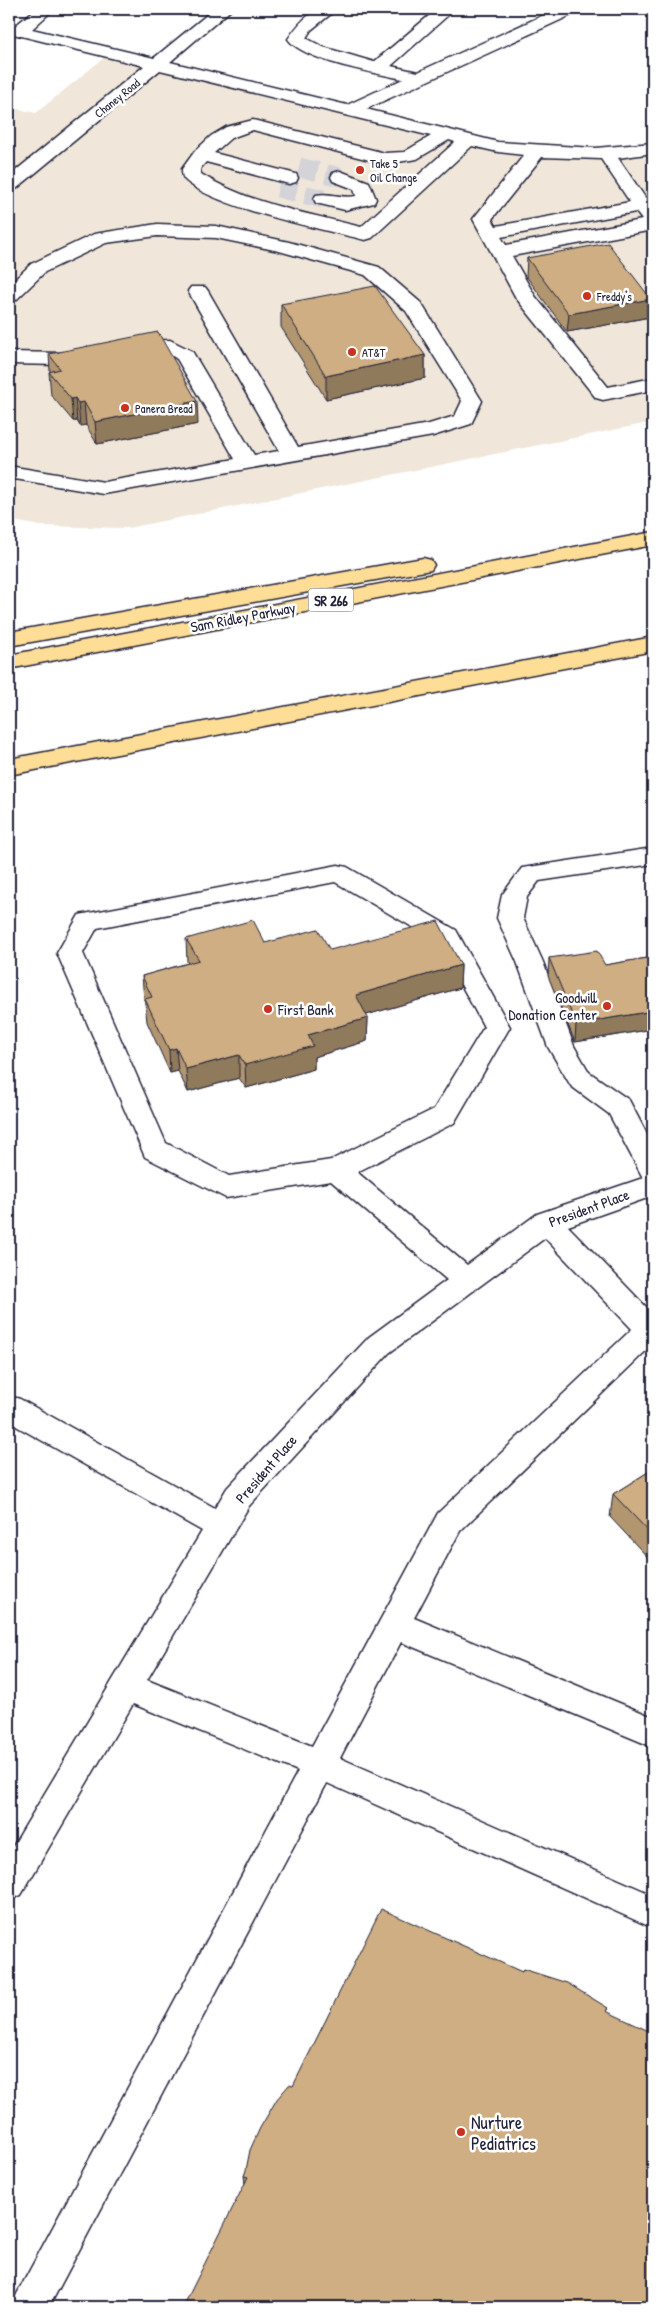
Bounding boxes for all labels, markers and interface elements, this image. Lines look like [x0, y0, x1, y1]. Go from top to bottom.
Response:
street label: Chaney Road [91, 74, 144, 122]
place label: Take 5 Oil Change [370, 155, 417, 186]
marker: Take 5 Oil Change [354, 164, 366, 176]
place label: Freddy's [596, 288, 632, 305]
marker: Freddy's [581, 290, 593, 302]
place label: AT&T [362, 344, 386, 361]
marker: AT&T [346, 346, 358, 358]
place label: Panera Bread [135, 400, 193, 417]
marker: Panera Bread [119, 402, 131, 414]
road number: SR 266 [308, 588, 354, 612]
street label: Sam Ridley Parkway [189, 597, 297, 637]
place label: Goodwill Donation Center [508, 987, 598, 1025]
place label: First Bank [277, 999, 334, 1020]
marker: Goodwill Donation Center [601, 1000, 613, 1012]
marker: First Bank [262, 1003, 274, 1015]
street label: President Place [546, 1184, 632, 1232]
street label: President Place [230, 1430, 302, 1508]
place label: Nurture Pediatrics [471, 2110, 536, 2156]
marker: Nurture Pediatrics [455, 2126, 467, 2138]

